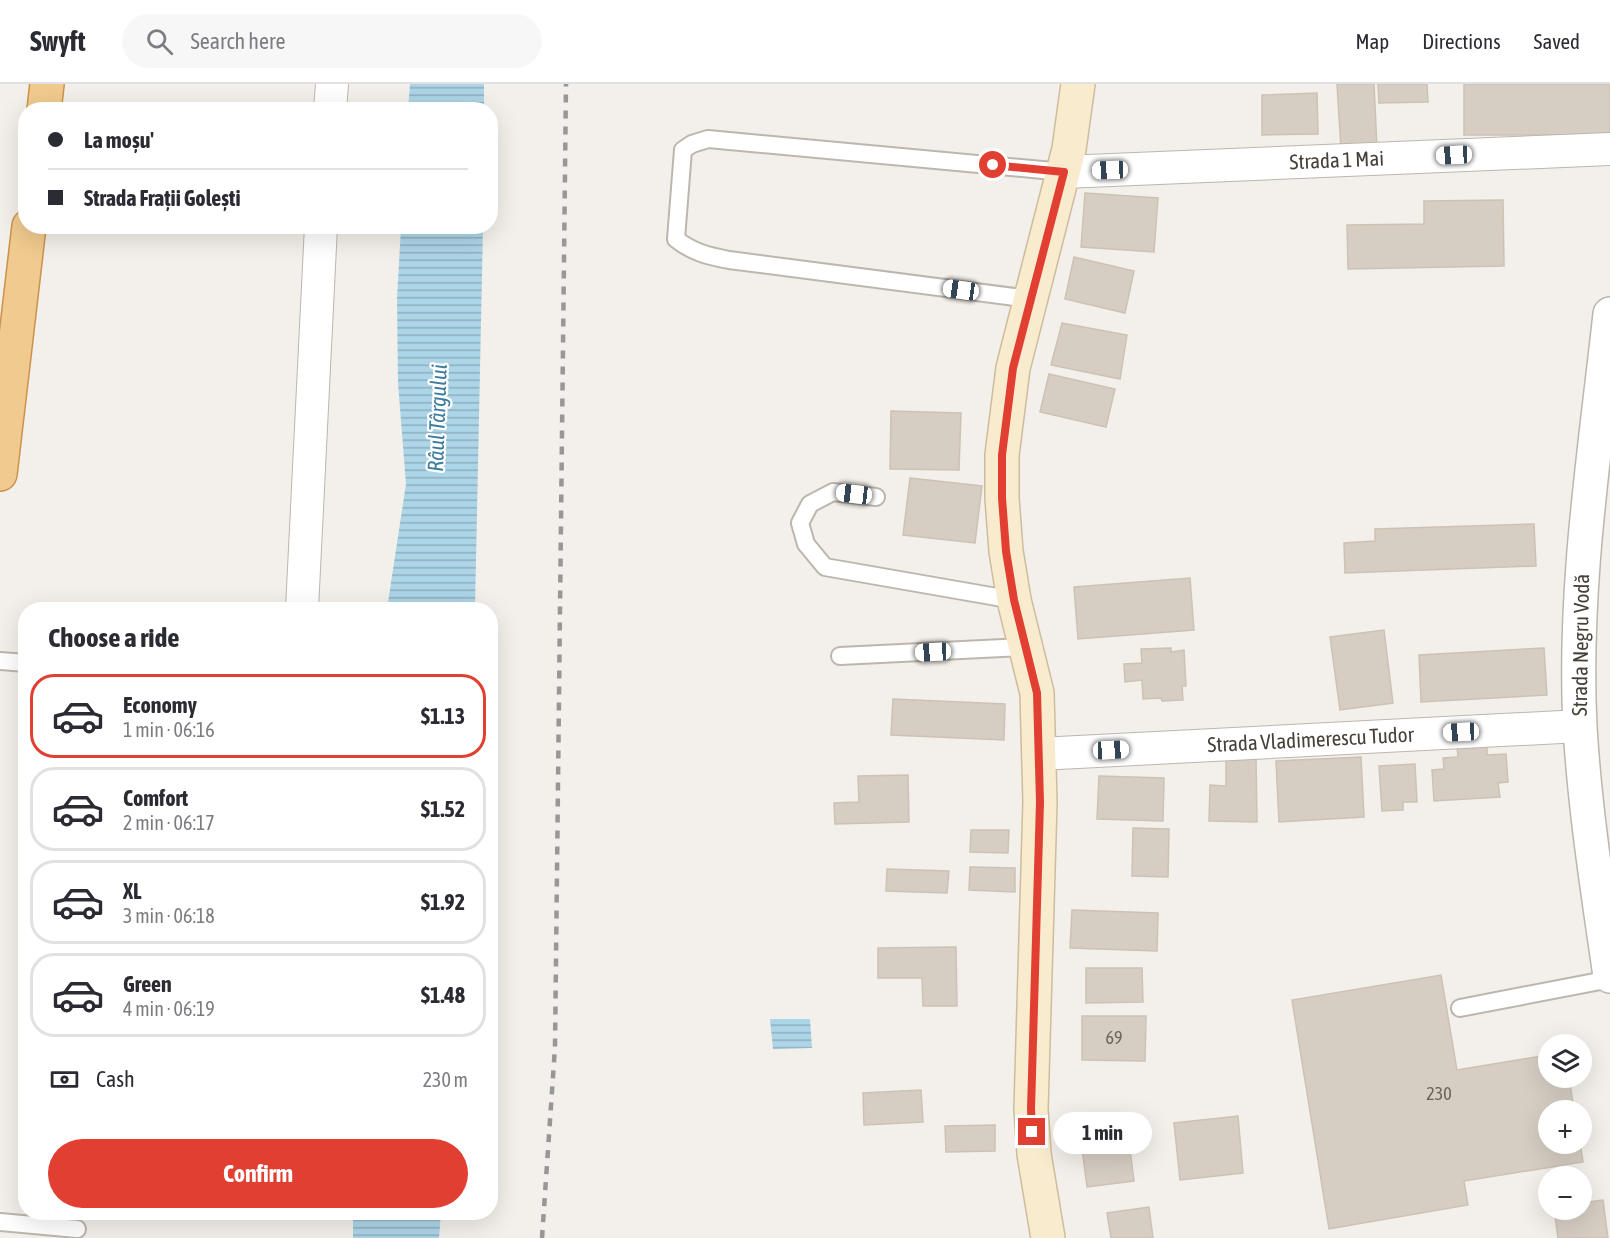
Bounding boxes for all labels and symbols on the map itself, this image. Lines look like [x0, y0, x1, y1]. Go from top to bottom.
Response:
car [1436, 145, 1472, 165]
street label: Strada 1 Mai [1289, 146, 1384, 173]
route start [979, 151, 1006, 178]
car [1092, 160, 1128, 180]
car [942, 279, 980, 301]
water label: Râul Târgului [422, 364, 452, 472]
car [835, 483, 873, 505]
street label: Strada Negru Vodă [1567, 574, 1593, 716]
car [915, 642, 951, 662]
street label: Strada Vladimerescu Tudor [1207, 722, 1415, 756]
car [1443, 722, 1479, 742]
car [1093, 740, 1129, 760]
house number: 69 [1106, 1027, 1122, 1048]
house number: 230 [1426, 1083, 1452, 1104]
callout: 1 min [1053, 1111, 1152, 1153]
route end [1018, 1118, 1045, 1145]

